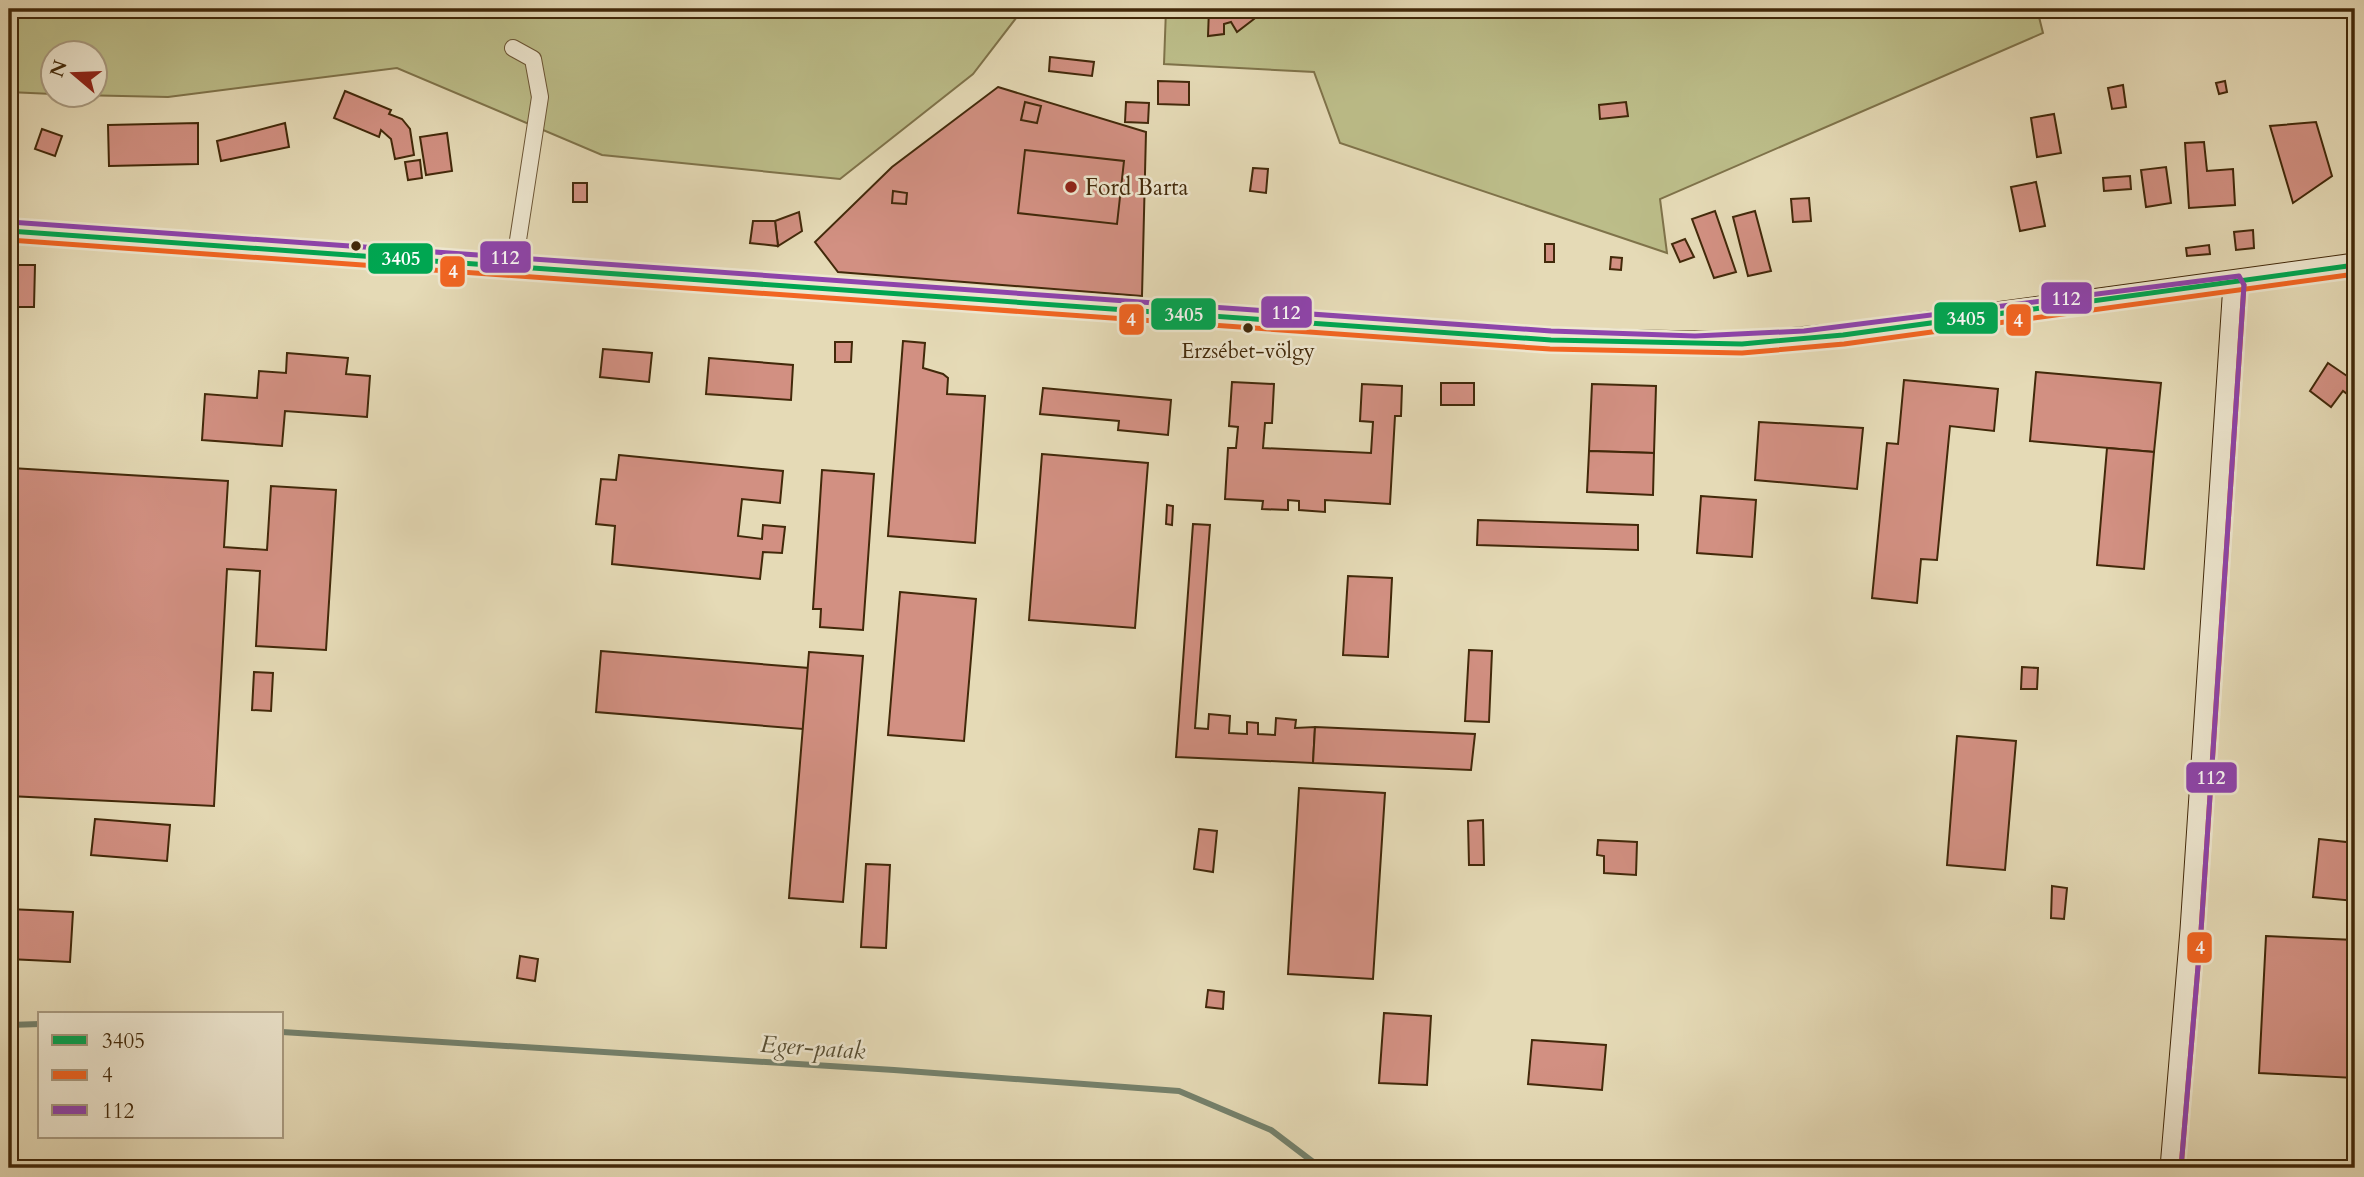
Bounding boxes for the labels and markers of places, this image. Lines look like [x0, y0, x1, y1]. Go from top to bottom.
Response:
place label: Ford Barta [1085, 172, 1189, 203]
marker: Ford Barta [1063, 179, 1079, 195]
unlabelled marker [349, 239, 363, 253]
marker: Erzsébet-völgy [1241, 321, 1255, 335]
place label: Erzsébet-völgy [1181, 337, 1315, 366]

